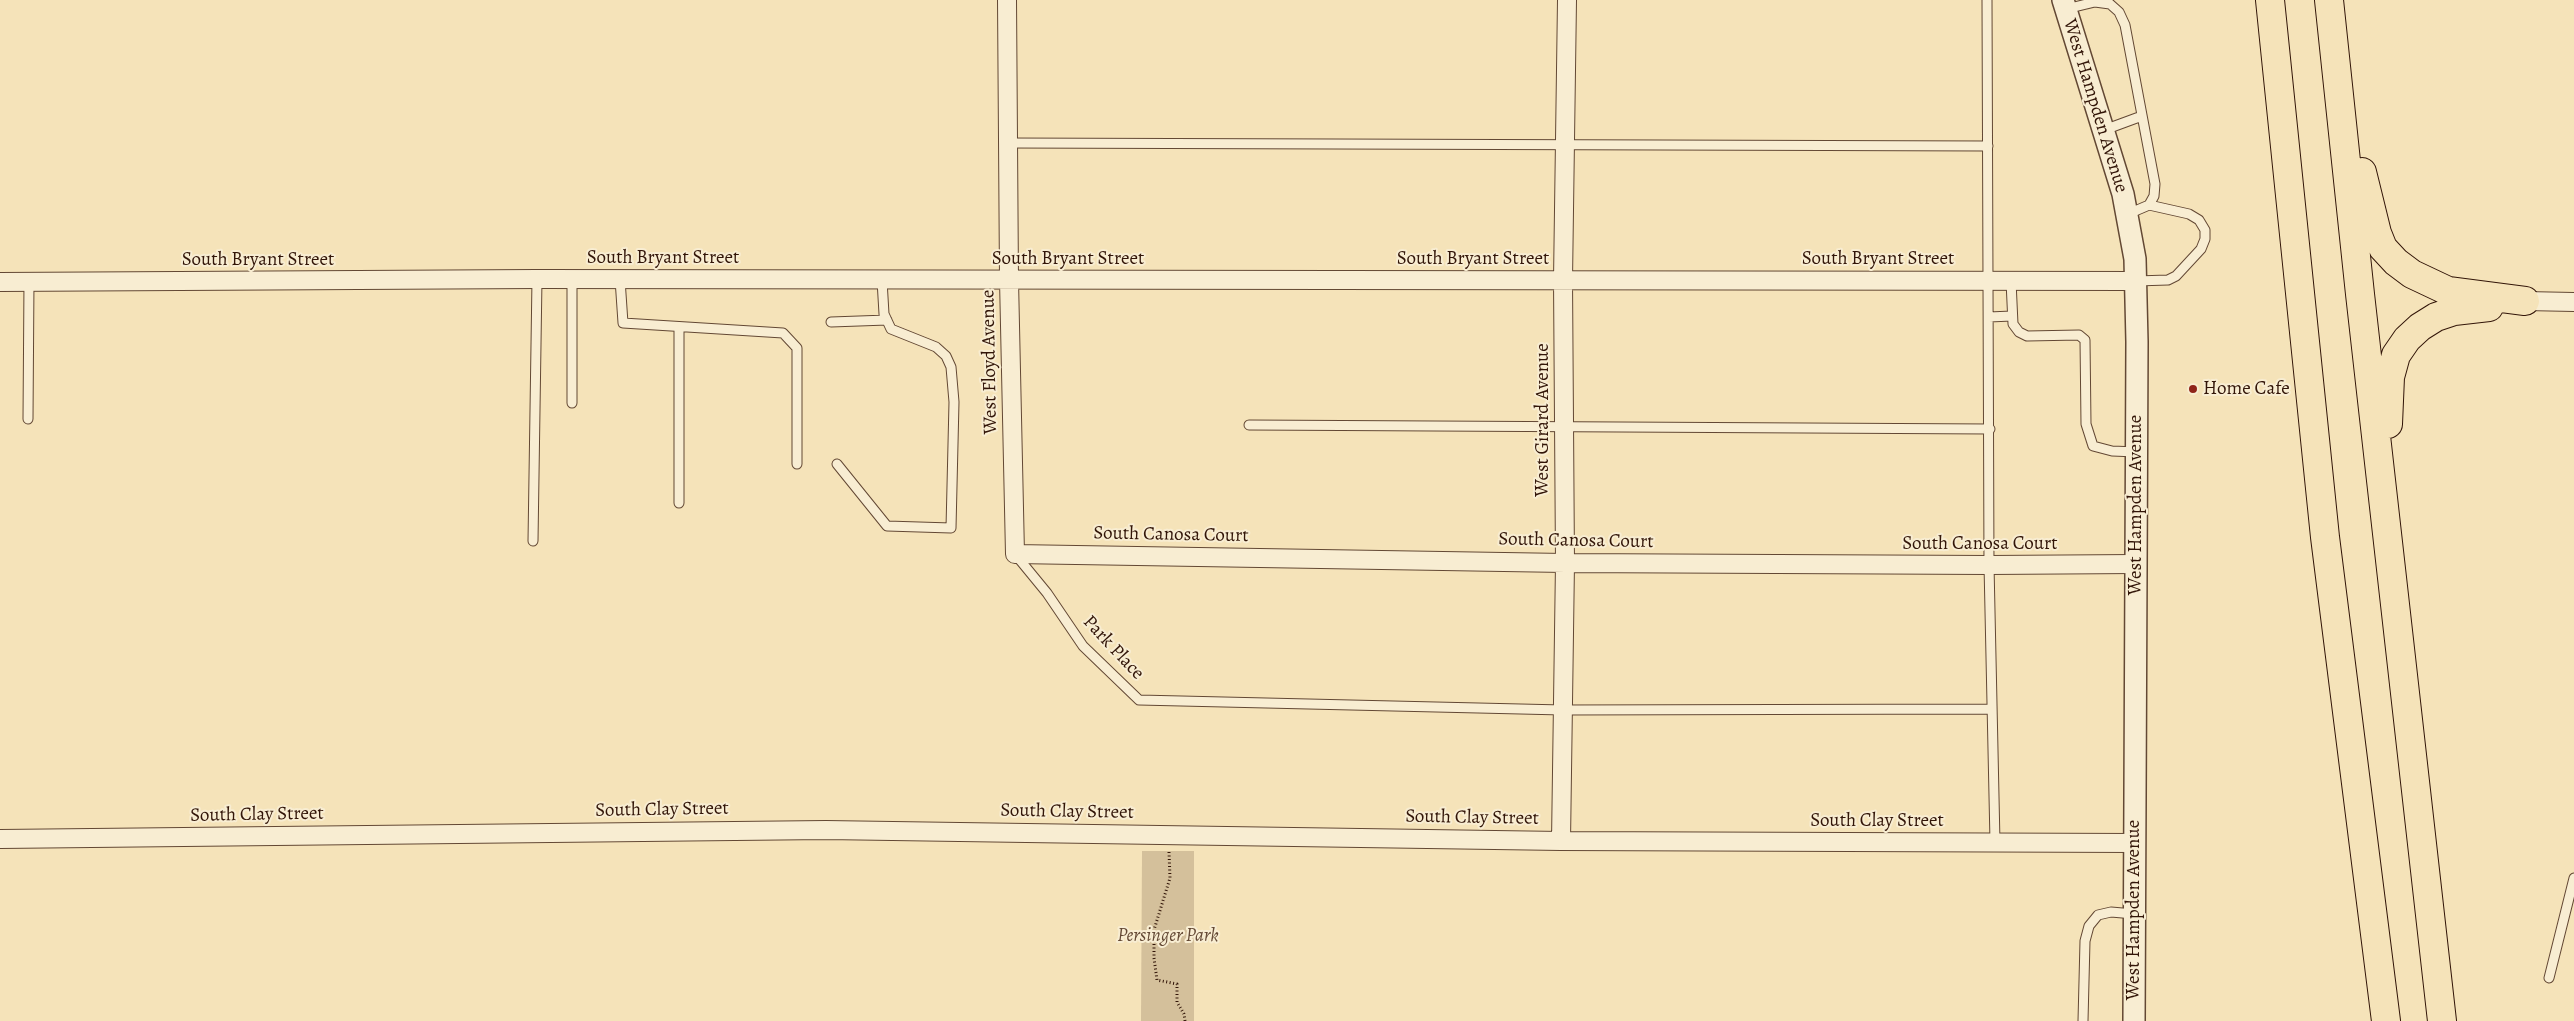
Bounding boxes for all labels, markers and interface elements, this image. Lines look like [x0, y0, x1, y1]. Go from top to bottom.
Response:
street label: West Hampden Avenue [2058, 16, 2132, 196]
street label: South Bryant Street [587, 247, 739, 269]
street label: South Bryant Street [992, 248, 1144, 270]
street label: South Bryant Street [1397, 248, 1549, 270]
street label: South Bryant Street [1802, 248, 1954, 270]
street label: South Bryant Street [182, 249, 334, 271]
street label: West Floyd Avenue [977, 289, 1003, 435]
street label: West Girard Avenue [1532, 343, 1554, 497]
place label: Home Cafe [2203, 378, 2290, 400]
marker: Home Cafe [2187, 383, 2199, 395]
street label: West Hampden Avenue [2125, 415, 2147, 595]
street label: South Canosa Court [1093, 522, 1249, 548]
street label: South Canosa Court [1498, 528, 1654, 554]
street label: South Canosa Court [1902, 533, 2058, 555]
street label: Park Place [1077, 611, 1149, 685]
street label: South Clay Street [595, 797, 729, 823]
street label: South Clay Street [1000, 799, 1134, 825]
street label: South Clay Street [190, 802, 324, 828]
street label: South Clay Street [1405, 805, 1539, 831]
street label: South Clay Street [1810, 810, 1944, 832]
street label: West Hampden Avenue [2123, 820, 2145, 1000]
park label: Persinger Park [1117, 925, 1219, 947]

